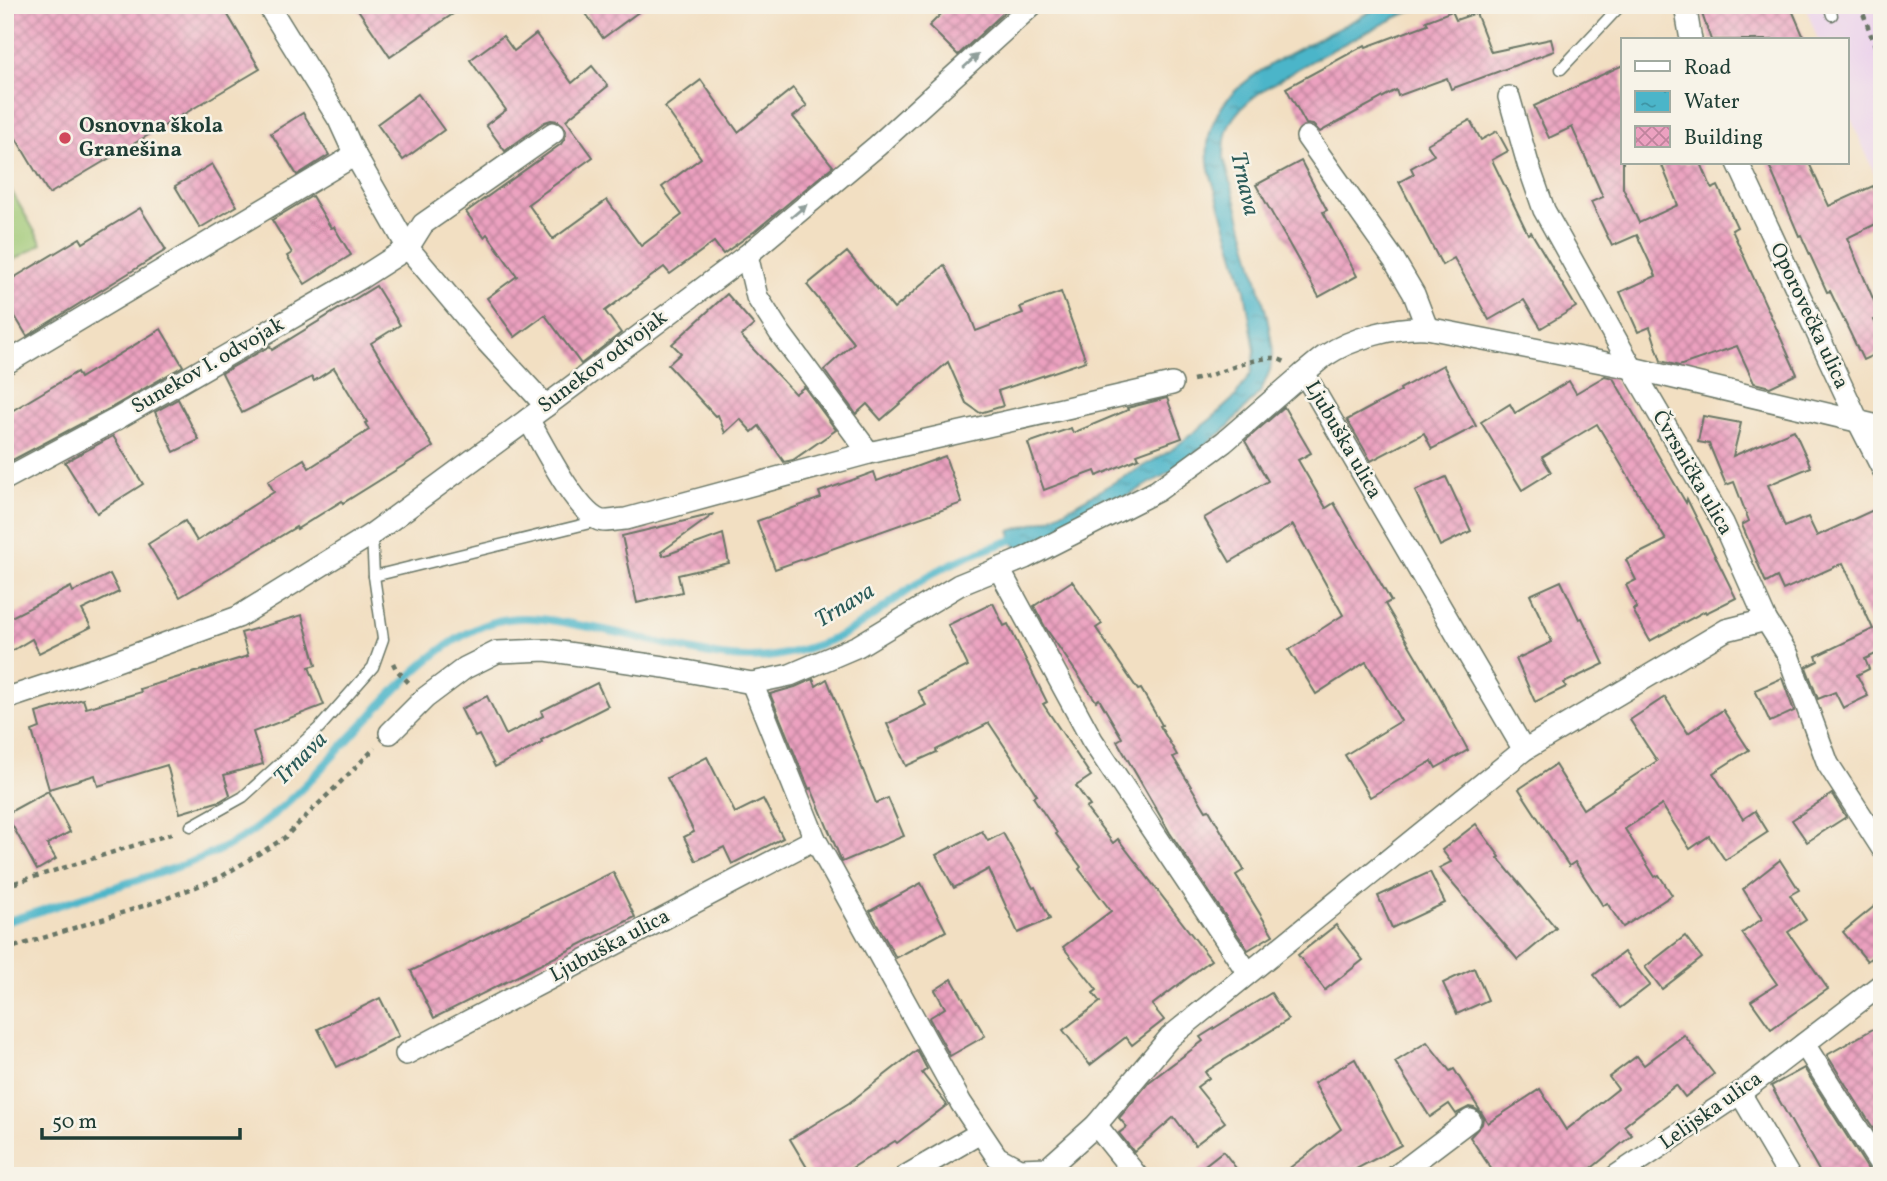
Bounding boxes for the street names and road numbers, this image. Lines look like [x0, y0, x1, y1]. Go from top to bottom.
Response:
street label: Oporovečka ulica [1762, 238, 1856, 394]
street label: Sunekov odvojak [532, 303, 674, 420]
street label: Sunekov I. odvojak [126, 310, 290, 422]
street label: Ljubuška ulica [1297, 375, 1389, 505]
street label: Čvrsnička ulica [1644, 405, 1740, 541]
street label: Ljubuška ulica [545, 902, 675, 990]
street label: Lelijska ulica [1654, 1065, 1768, 1157]

